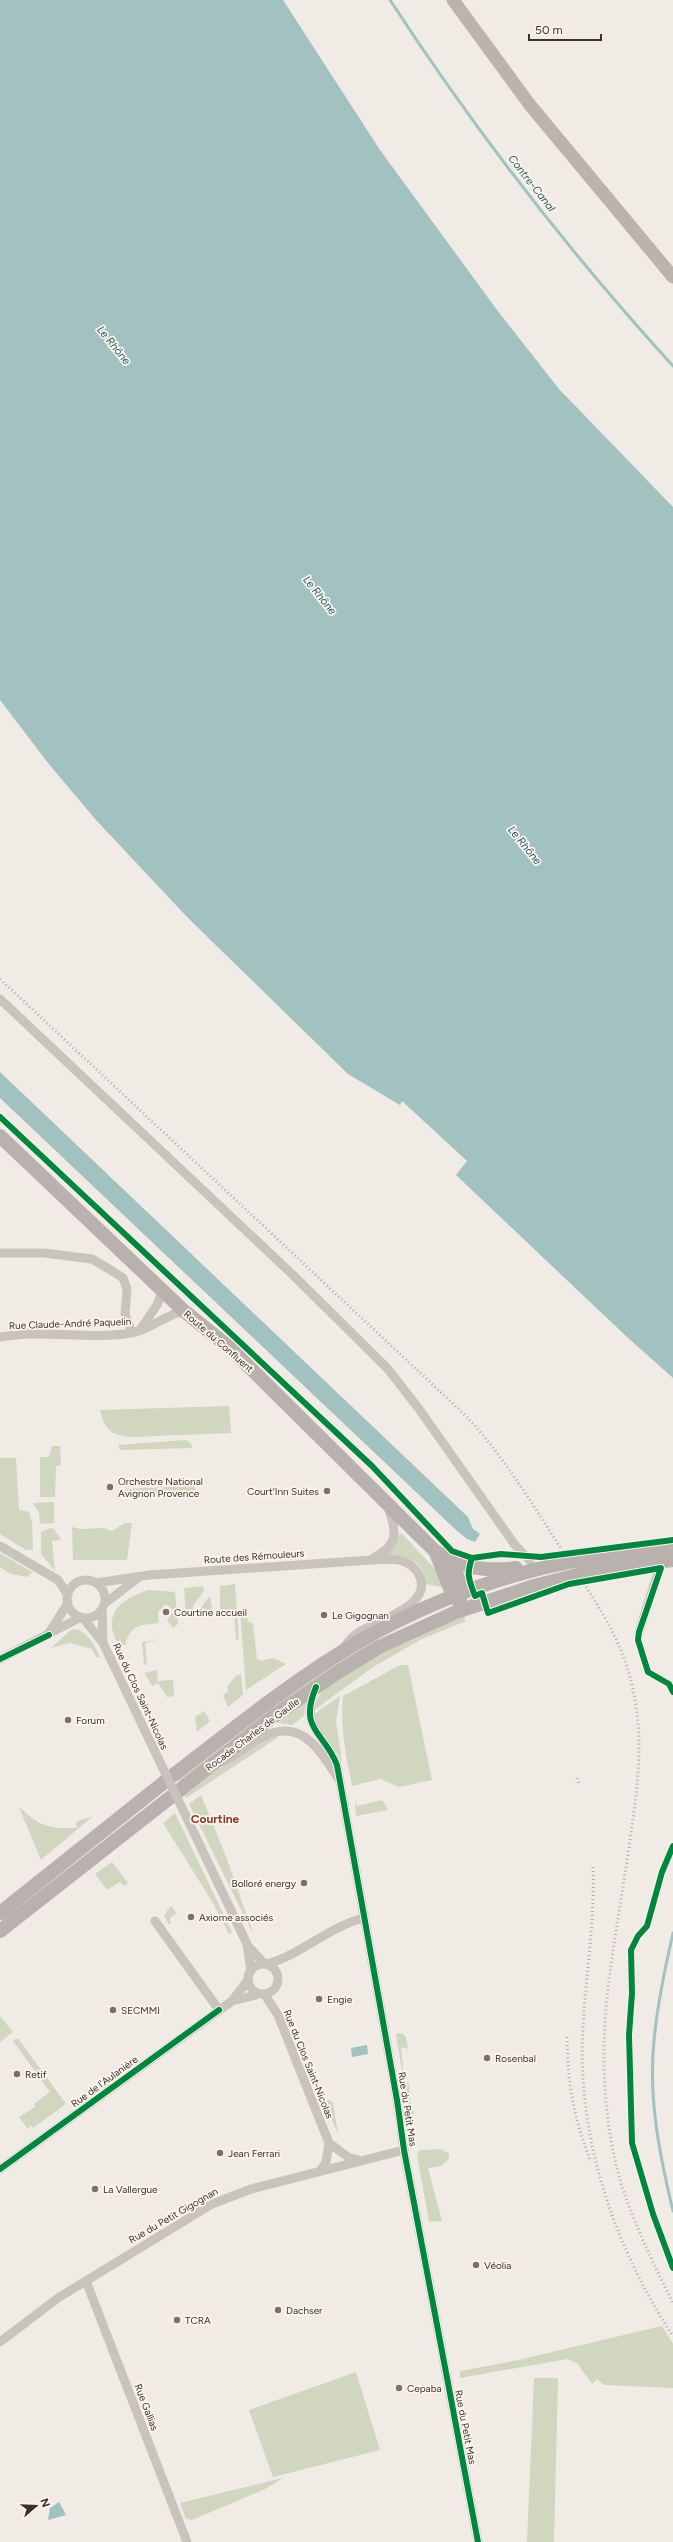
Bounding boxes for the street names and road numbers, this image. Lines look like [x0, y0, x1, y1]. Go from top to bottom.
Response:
street label: Route du Confluent [181, 1308, 256, 1375]
street label: Rue Claude-André Paquelin [9, 1315, 132, 1332]
street label: Route des Rémouleurs [203, 1546, 305, 1566]
street label: Rue du Clos Saint-Nicolas [110, 1641, 171, 1752]
street label: Rocade Charles de Gaulle [203, 1694, 302, 1774]
street label: Rue du Clos Saint-Nicolas [281, 2008, 336, 2121]
street label: Rue de l'Aulanière [68, 2052, 141, 2110]
street label: Rue du Petit Mas [395, 2071, 420, 2148]
street label: Rue du Petit Gigognan [126, 2184, 221, 2246]
street label: Rue Gallias [132, 2382, 161, 2433]
street label: Rue du Petit Mas [452, 2389, 479, 2466]

